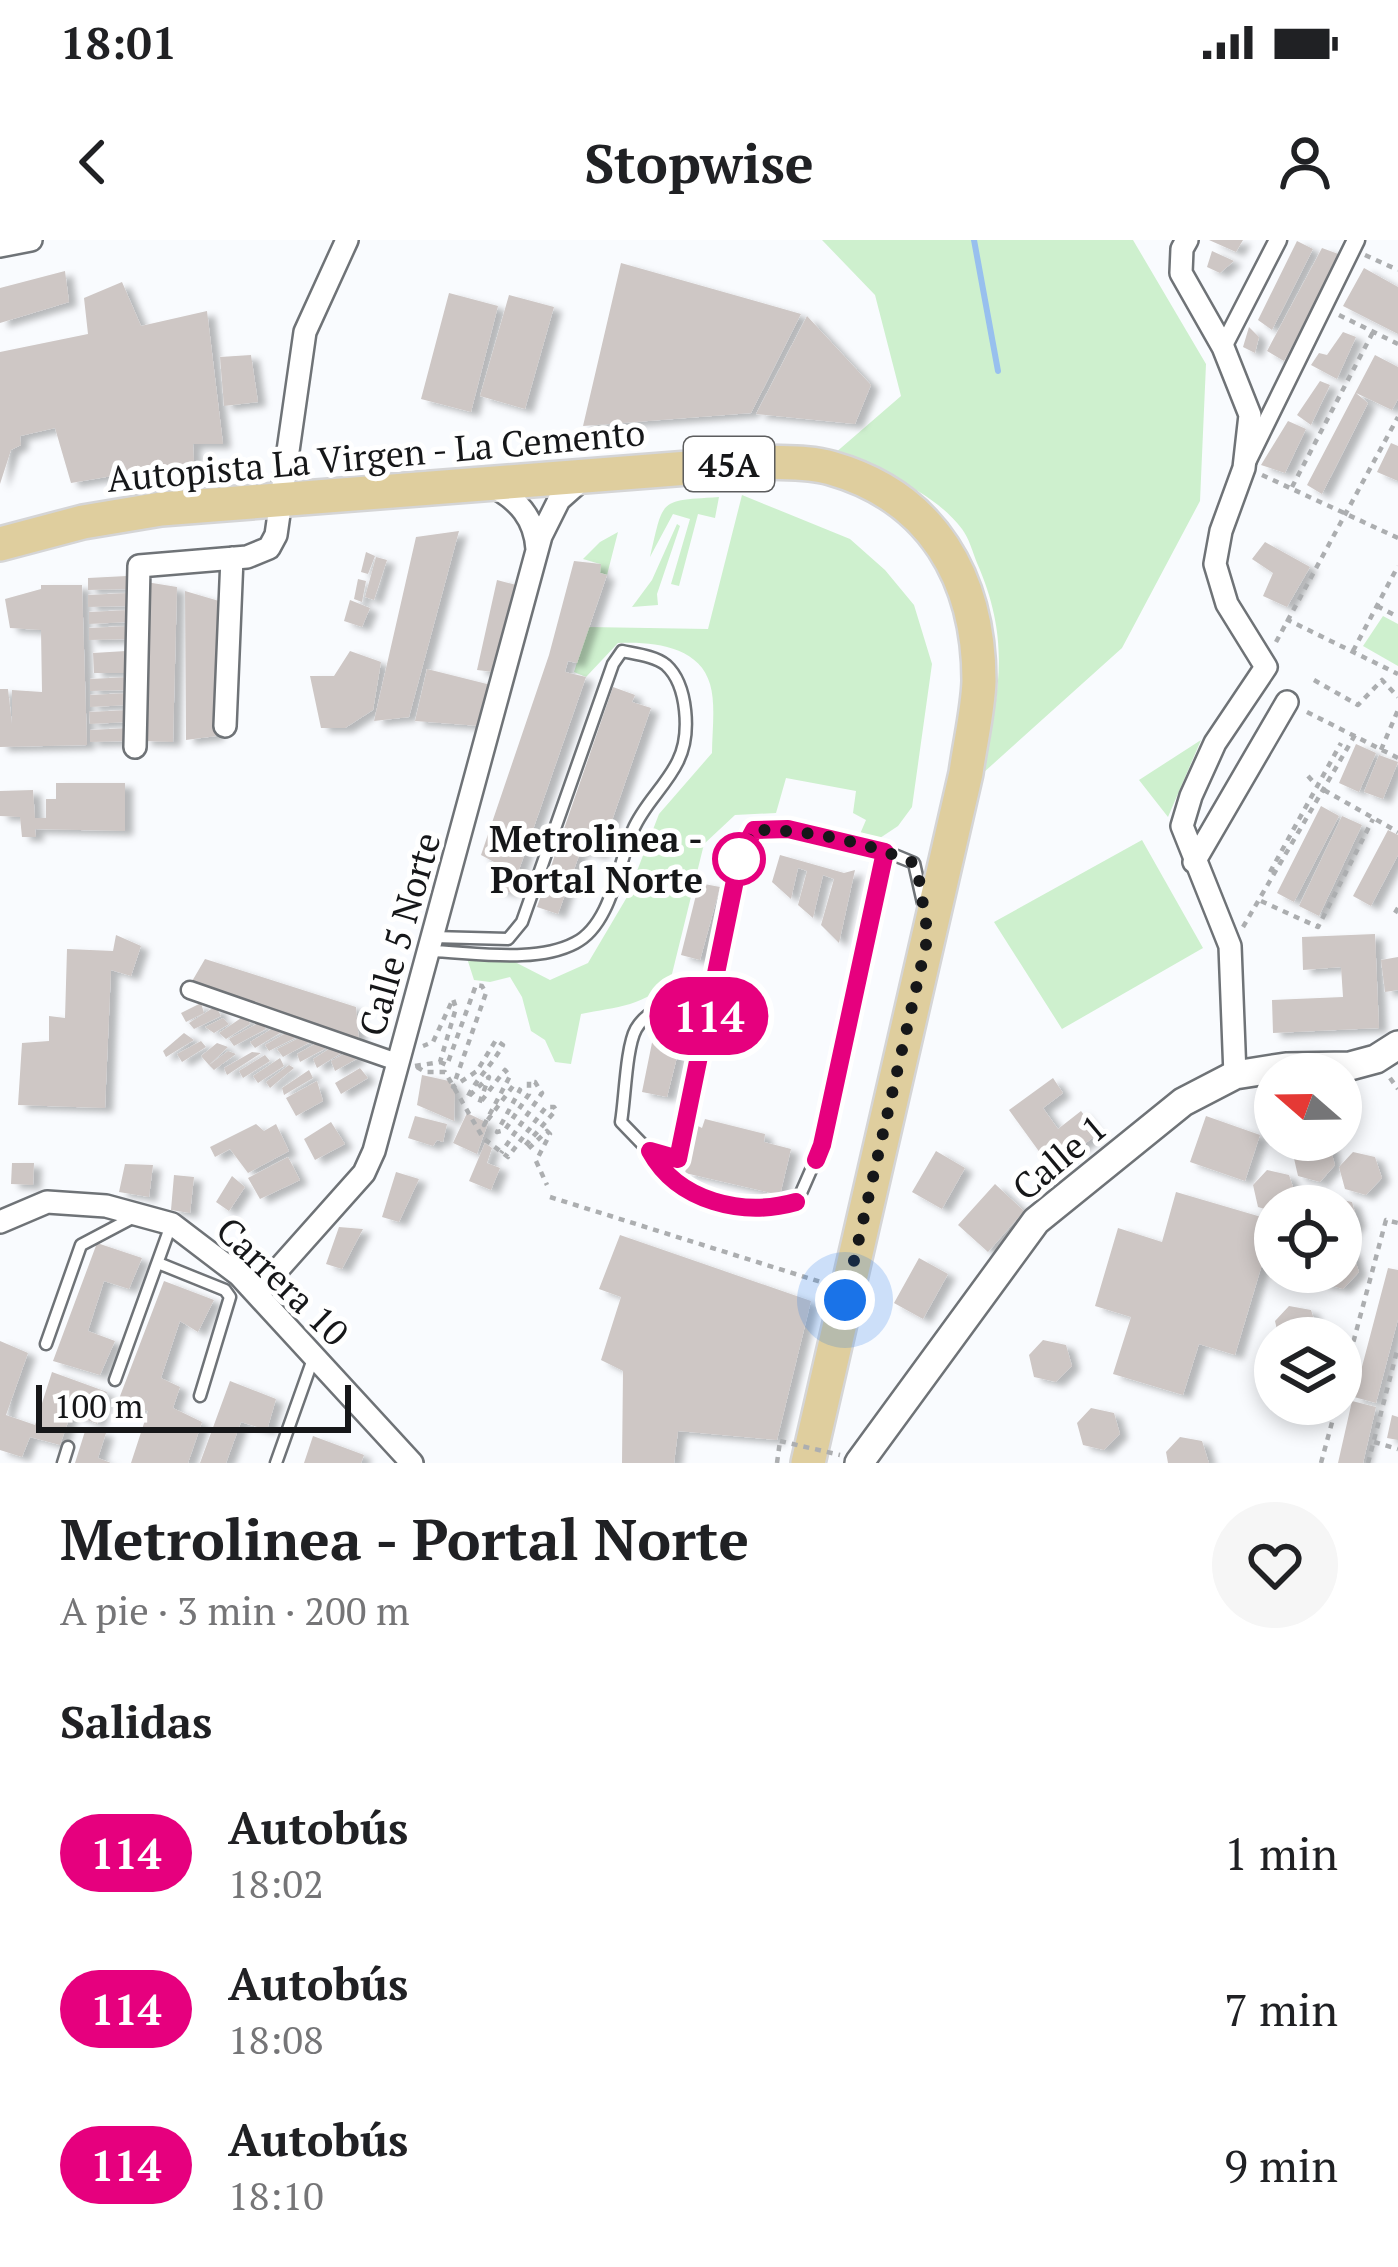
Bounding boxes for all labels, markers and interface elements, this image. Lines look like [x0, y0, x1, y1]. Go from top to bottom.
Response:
text: 18:01 [60, 12, 177, 72]
text: Stopwise [584, 127, 814, 198]
icon: back [60, 129, 126, 195]
icon: person [1272, 129, 1338, 195]
street label: Autopista La Virgen - La Cemento [105, 408, 647, 502]
road number: 45A [684, 437, 774, 491]
place label: Metrolinea - Portal Norte [489, 815, 703, 903]
street label: Calle 5 Norte [348, 827, 450, 1041]
marker: Metrolinea - Portal Norte [714, 834, 764, 884]
line badge: 114 [640, 977, 778, 1055]
text: 114 [673, 988, 745, 1044]
north arrow [1254, 1053, 1362, 1161]
map controls [1254, 1053, 1362, 1425]
street label: Calle 1 [1002, 1104, 1116, 1210]
button: locate [1254, 1185, 1362, 1293]
street label: Carrera 10 [207, 1206, 359, 1356]
your location [815, 1270, 875, 1330]
button: layers [1254, 1317, 1362, 1425]
scale bar [36, 1379, 351, 1432]
text: 100 m [54, 1384, 143, 1427]
text: Metrolinea - Portal Norte [60, 1501, 749, 1576]
button: heart [1212, 1502, 1338, 1628]
text: A pie · 3 min · 200 m [60, 1584, 410, 1636]
text: Salidas [60, 1691, 212, 1751]
text: Autobús [228, 1797, 408, 1857]
text: 1 min [1224, 1823, 1338, 1883]
text: 114 [90, 1825, 162, 1881]
text: 18:02 [228, 1857, 324, 1909]
text: Autobús [228, 1953, 408, 2013]
text: 7 min [1224, 1979, 1338, 2039]
text: 114 [90, 1981, 162, 2037]
text: 18:08 [228, 2013, 324, 2065]
text: Autobús [228, 2109, 408, 2169]
text: 9 min [1224, 2135, 1338, 2195]
text: 114 [90, 2137, 162, 2193]
text: 18:10 [228, 2169, 324, 2221]

